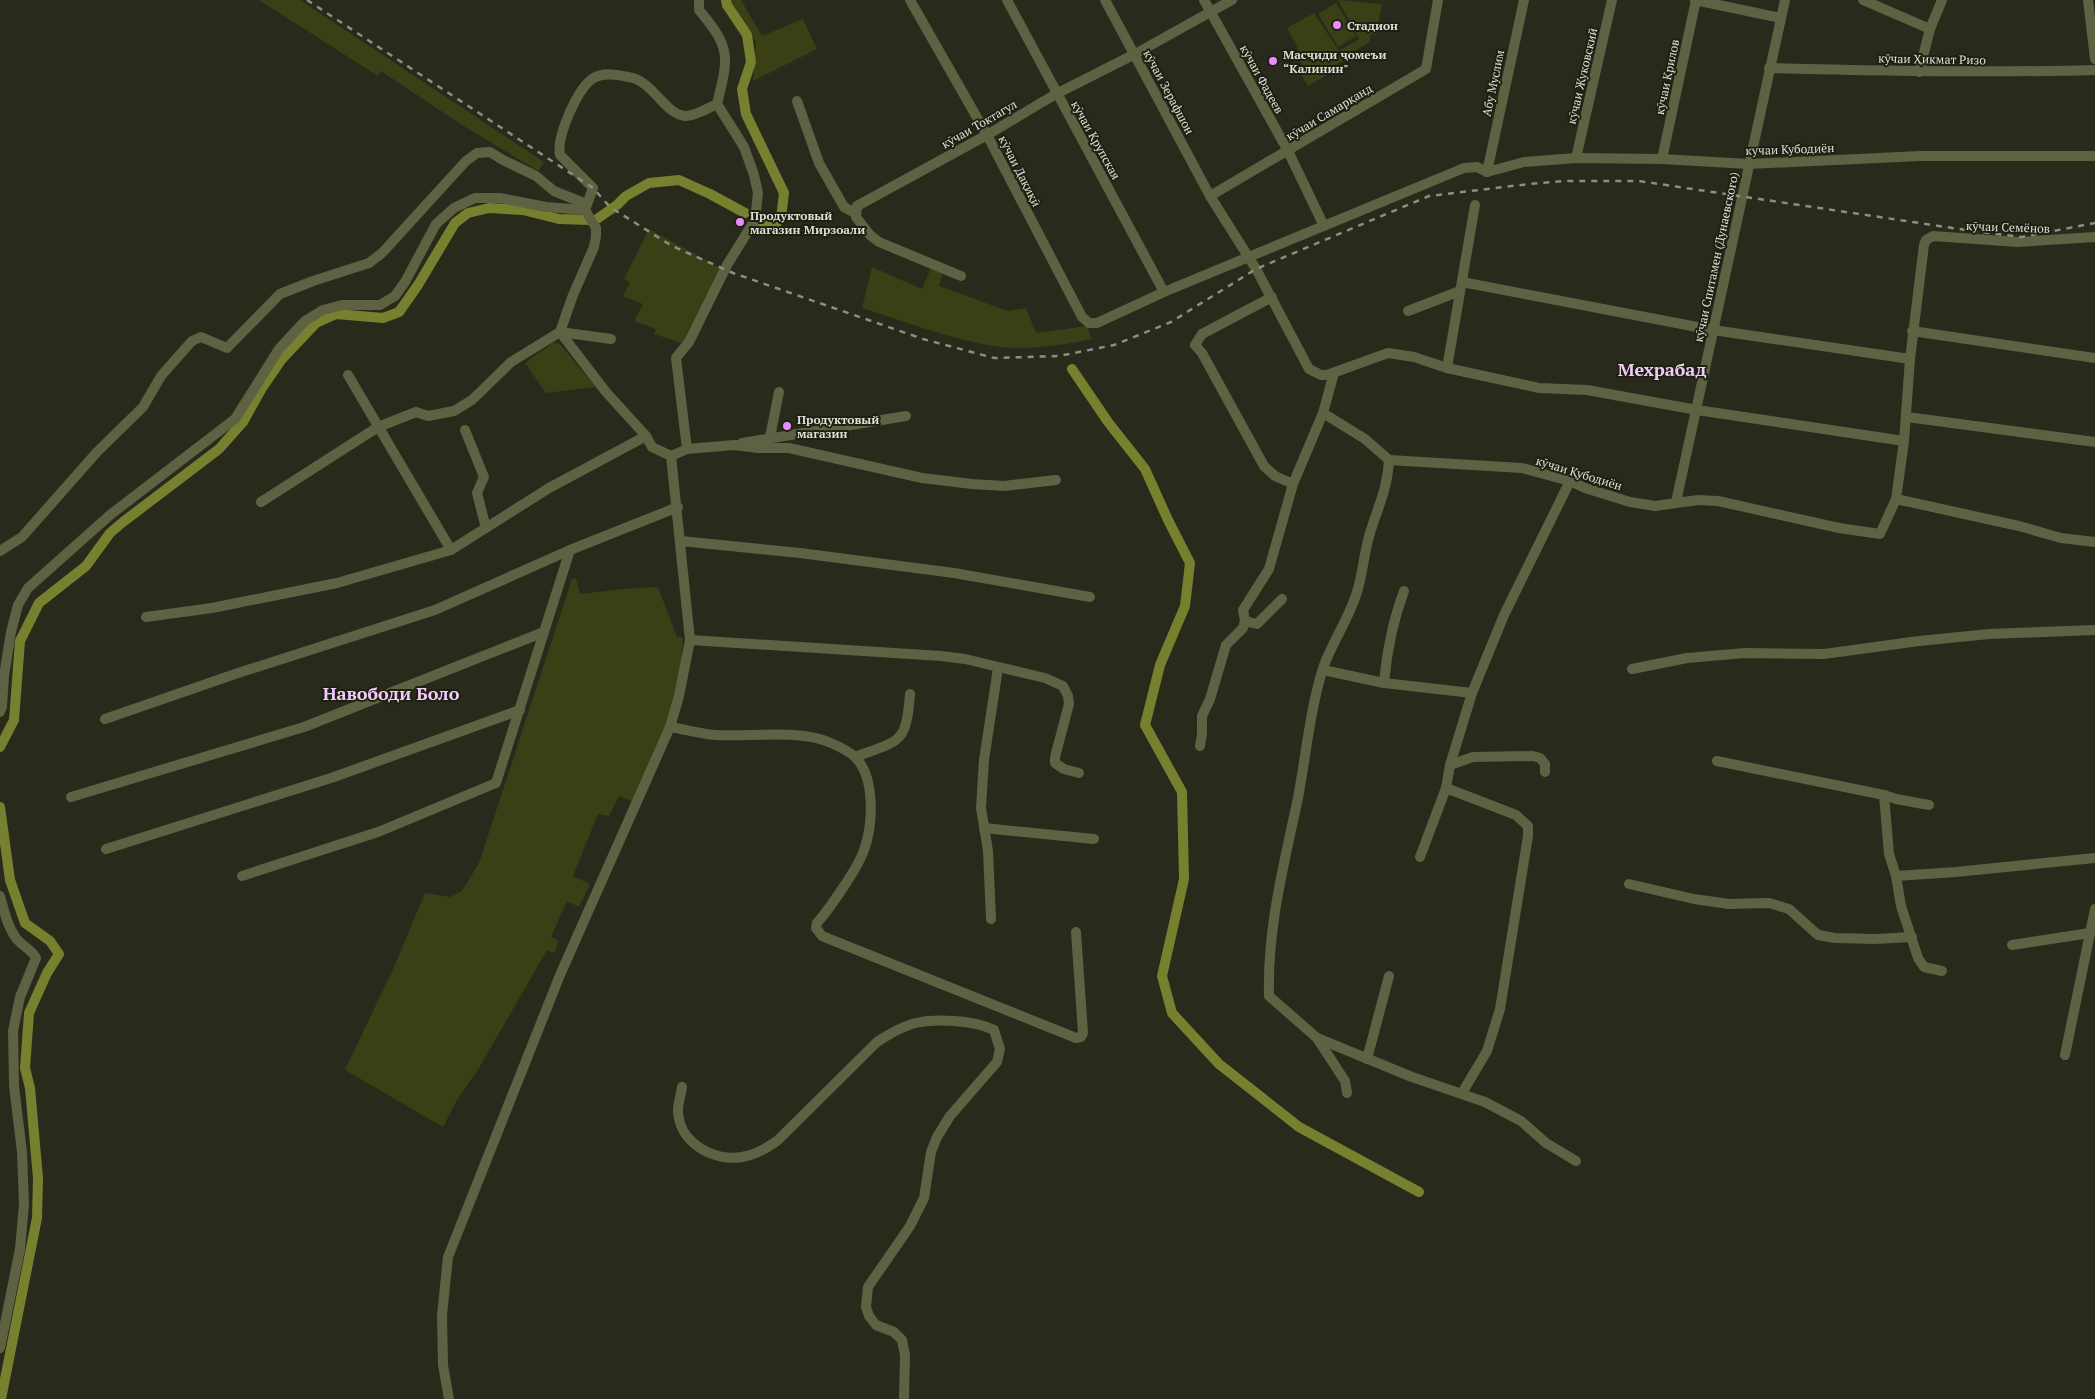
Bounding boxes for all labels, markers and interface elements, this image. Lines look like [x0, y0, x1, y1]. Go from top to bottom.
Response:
place label: Стадион [1347, 18, 1398, 33]
marker: Стадион [1331, 19, 1343, 31]
street label: кӯчаи Жуковский [1564, 26, 1600, 126]
street label: кӯчаи Крилов [1652, 38, 1682, 116]
street label: кӯчаи Фадеев [1237, 42, 1287, 116]
street label: кӯчаи Зерафшон [1140, 47, 1198, 137]
place label: Масҷиди ҷомеъи “Калинин" [1283, 47, 1386, 76]
street label: Абу Муслим [1479, 48, 1507, 118]
street label: кӯчаи Ҳикмат Ризо [1878, 51, 1986, 67]
marker: Масҷиди ҷомеъи “Калинин" [1267, 55, 1279, 67]
street label: кӯчаи Самарқанд [1283, 80, 1375, 144]
street label: кӯчаи Токтагул [939, 96, 1020, 152]
street label: кӯчаи Крупская [1068, 98, 1124, 182]
street label: кӯчаи Дақиқӣ [996, 133, 1044, 209]
street label: кучаи Кубодиён [1745, 140, 1835, 158]
street label: кӯчаи Спитамен (Дунаевского) [1691, 171, 1741, 343]
place label: Продуктовый магазин Мирзоали [750, 208, 865, 237]
marker: Продуктовый магазин Мирзоали [734, 216, 746, 228]
street label: кӯчаи Семёнов [1966, 218, 2050, 236]
district label: Мехрабад [1618, 357, 1706, 381]
place label: Продуктовый магазин [797, 412, 879, 441]
marker: Продуктовый магазин [781, 420, 793, 432]
street label: кӯчаи Қубодиён [1534, 453, 1624, 493]
district label: Навободи Боло [323, 681, 460, 705]

